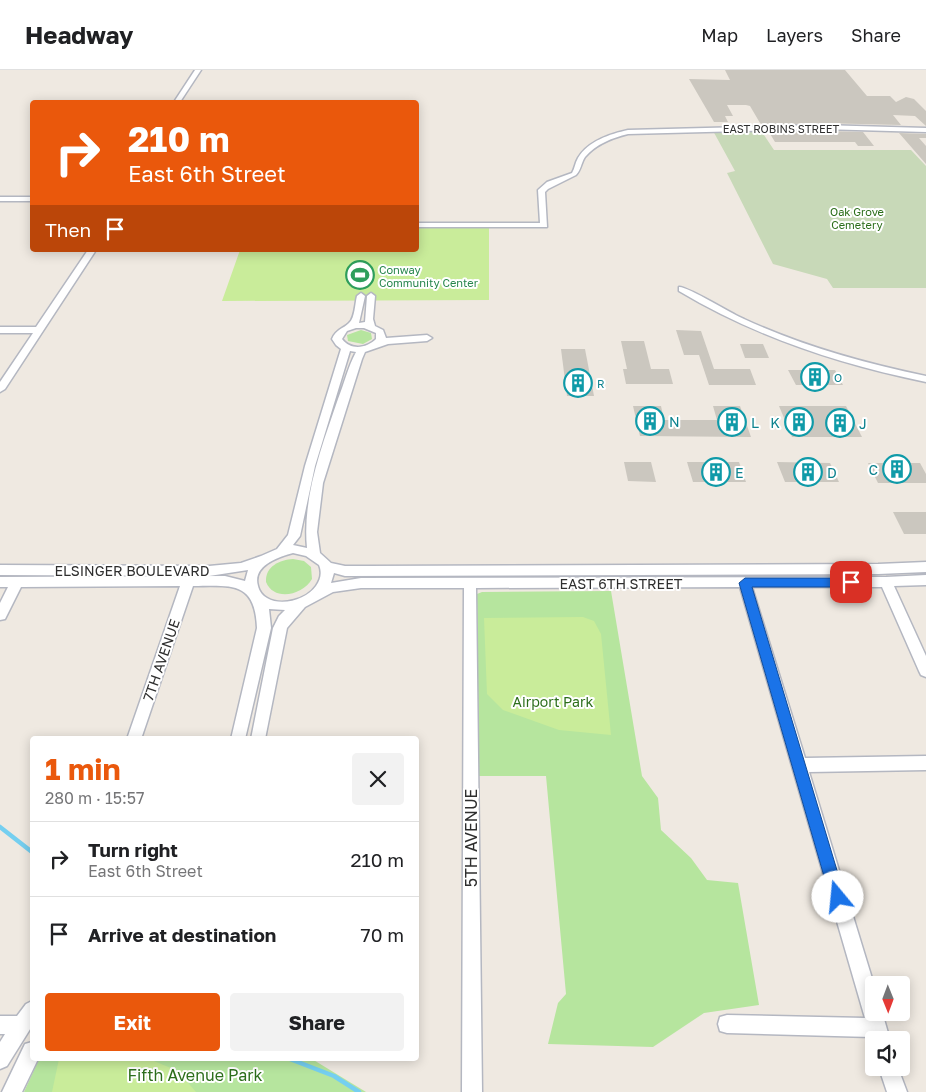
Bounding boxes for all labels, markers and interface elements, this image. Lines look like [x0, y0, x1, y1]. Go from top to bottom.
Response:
text: Headway [25, 20, 133, 49]
text: Map [701, 24, 738, 46]
text: Layers [766, 24, 823, 46]
text: Share [851, 24, 901, 46]
text: 210 m [128, 118, 230, 160]
icon: right [45, 120, 110, 185]
street label: EAST ROBINS STREET [723, 122, 839, 135]
text: East 6th Street [128, 160, 286, 187]
park label: Oak Grove Cemetery [830, 205, 884, 231]
icon: arrive [101, 215, 129, 243]
text: Then [45, 218, 91, 241]
sports icon: Conway Community Center [345, 260, 375, 290]
place label: Conway Community Center [379, 263, 479, 289]
building icon: O [800, 362, 830, 392]
building icon: R [563, 368, 593, 398]
place label: O [834, 371, 842, 384]
place label: R [597, 377, 604, 390]
building icon: N [635, 406, 665, 436]
building icon: L [717, 407, 747, 437]
building icon: K [784, 407, 814, 437]
building icon: J [825, 408, 855, 438]
place label: N [669, 413, 680, 430]
place label: L [751, 414, 759, 431]
place label: K [770, 414, 780, 431]
place label: J [859, 415, 867, 432]
building icon: C [882, 454, 912, 484]
building icon: E [701, 457, 731, 487]
building icon: D [793, 457, 823, 487]
place label: C [868, 461, 878, 478]
place label: E [735, 464, 744, 481]
place label: D [827, 464, 837, 481]
pin [830, 561, 872, 603]
street label: ELSINGER BOULEVARD [54, 562, 210, 579]
icon: arrive [837, 568, 865, 596]
street label: EAST 6TH STREET [560, 575, 683, 592]
street label: 7TH AVENUE [139, 617, 183, 703]
park label: Airport Park [513, 693, 593, 710]
text: 1 min [45, 751, 121, 787]
button: close [352, 753, 404, 805]
text: 280 m · 15:57 [45, 788, 145, 808]
street label: 5TH AVENUE [461, 789, 481, 887]
text: Turn right [88, 838, 178, 861]
icon: right [45, 845, 73, 873]
text: 210 m [350, 848, 404, 871]
text: East 6th Street [88, 861, 203, 881]
position arrow [811, 870, 863, 922]
icon: arrive [45, 920, 73, 948]
text: Arrive at destination [88, 923, 276, 946]
text: 70 m [361, 923, 404, 946]
north arrow [865, 976, 910, 1021]
map controls [865, 976, 910, 1076]
button: Exit [45, 993, 220, 1051]
button: Share [230, 993, 404, 1051]
button: sound [865, 1031, 910, 1076]
park label: Fifth Avenue Park [127, 1065, 263, 1085]

